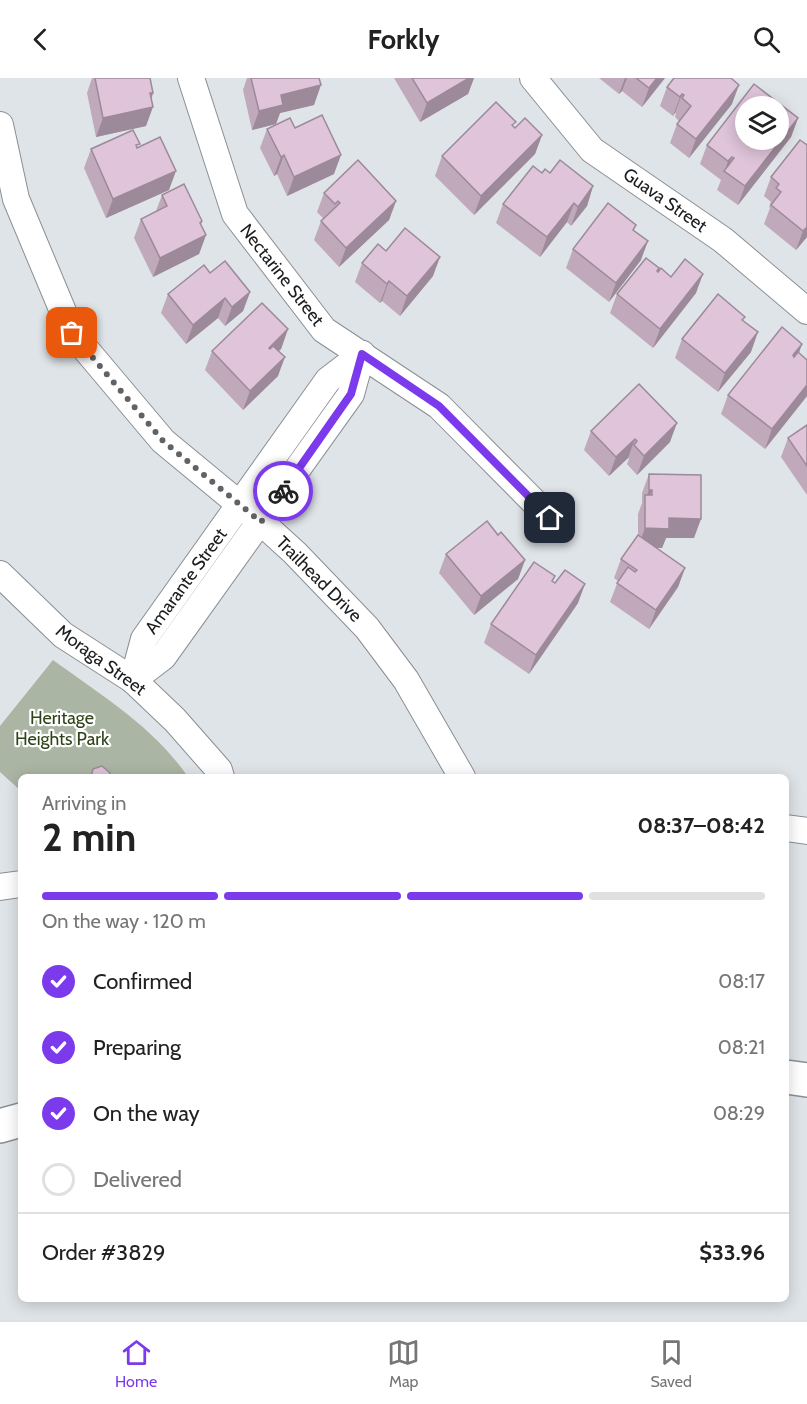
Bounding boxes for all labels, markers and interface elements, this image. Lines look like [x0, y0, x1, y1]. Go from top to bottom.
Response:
icon: back [24, 23, 57, 56]
text: Forkly [367, 23, 440, 56]
icon: search [750, 23, 783, 56]
map controls [735, 96, 789, 150]
button: layers [735, 96, 789, 150]
street label: Guava Street [619, 163, 711, 237]
street label: Nectarine Street [235, 220, 329, 330]
pin [46, 307, 97, 358]
icon: bag [55, 316, 88, 349]
courier [253, 461, 313, 521]
icon: bike [267, 475, 300, 508]
pin [524, 492, 575, 543]
icon: home [533, 501, 566, 534]
street label: Amarante Street [140, 524, 232, 638]
street label: Trailhead Drive [272, 532, 366, 626]
street label: Moraga Street [51, 620, 151, 700]
park label: Heritage Heights Park [15, 707, 110, 750]
text: Arriving in [42, 791, 126, 815]
text: 08:37–08:42 [637, 812, 765, 839]
text: 2 min [42, 813, 136, 861]
text: On the way · 120 m [42, 909, 206, 933]
icon: check [42, 965, 75, 998]
text: Confirmed [93, 968, 192, 995]
text: 08:17 [718, 969, 765, 993]
icon: check [42, 1031, 75, 1064]
text: Preparing [93, 1034, 181, 1061]
text: 08:21 [718, 1035, 765, 1059]
icon: check [42, 1097, 75, 1130]
text: On the way [93, 1100, 200, 1127]
text: 08:29 [713, 1101, 765, 1125]
text: Delivered [93, 1166, 182, 1193]
text: Order #3829 [42, 1239, 166, 1266]
text: $33.96 [699, 1239, 765, 1266]
tab: Home [115, 1336, 157, 1391]
tab: Map [387, 1336, 420, 1391]
tab: Saved [650, 1336, 692, 1391]

